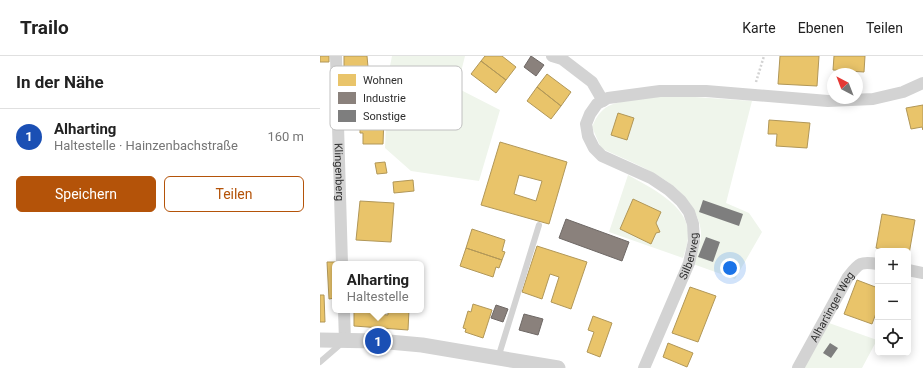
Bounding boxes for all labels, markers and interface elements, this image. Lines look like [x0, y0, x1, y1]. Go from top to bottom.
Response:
text: Trailo [20, 16, 69, 39]
text: Karte [742, 20, 776, 36]
text: Ebenen [798, 20, 844, 36]
text: Teilen [866, 20, 903, 36]
legend [330, 66, 462, 130]
north arrow [827, 68, 863, 104]
text: In der Nähe [16, 72, 104, 92]
text: Wohnen [363, 74, 403, 87]
text: Industrie [363, 92, 406, 105]
text: Sonstige [363, 110, 406, 123]
text: Alharting [54, 120, 116, 138]
text: 1 [25, 129, 33, 144]
text: 160 m [267, 129, 304, 144]
text: Haltestelle · Hainzenbachstraße [54, 138, 238, 153]
street label: Klingenberg [332, 143, 347, 201]
button: Speichern [16, 176, 156, 212]
button: Teilen [164, 176, 304, 212]
street label: Silberweg [676, 232, 701, 281]
map controls [875, 248, 911, 356]
button: + [875, 248, 911, 284]
your location [720, 258, 740, 278]
popup [332, 261, 424, 313]
street label: Alhartinger Weg [807, 269, 857, 344]
text: Alharting [347, 271, 409, 289]
button: − [875, 284, 911, 320]
text: Haltestelle [347, 289, 409, 304]
button: locate [875, 320, 911, 356]
pin: 1 [365, 326, 391, 356]

